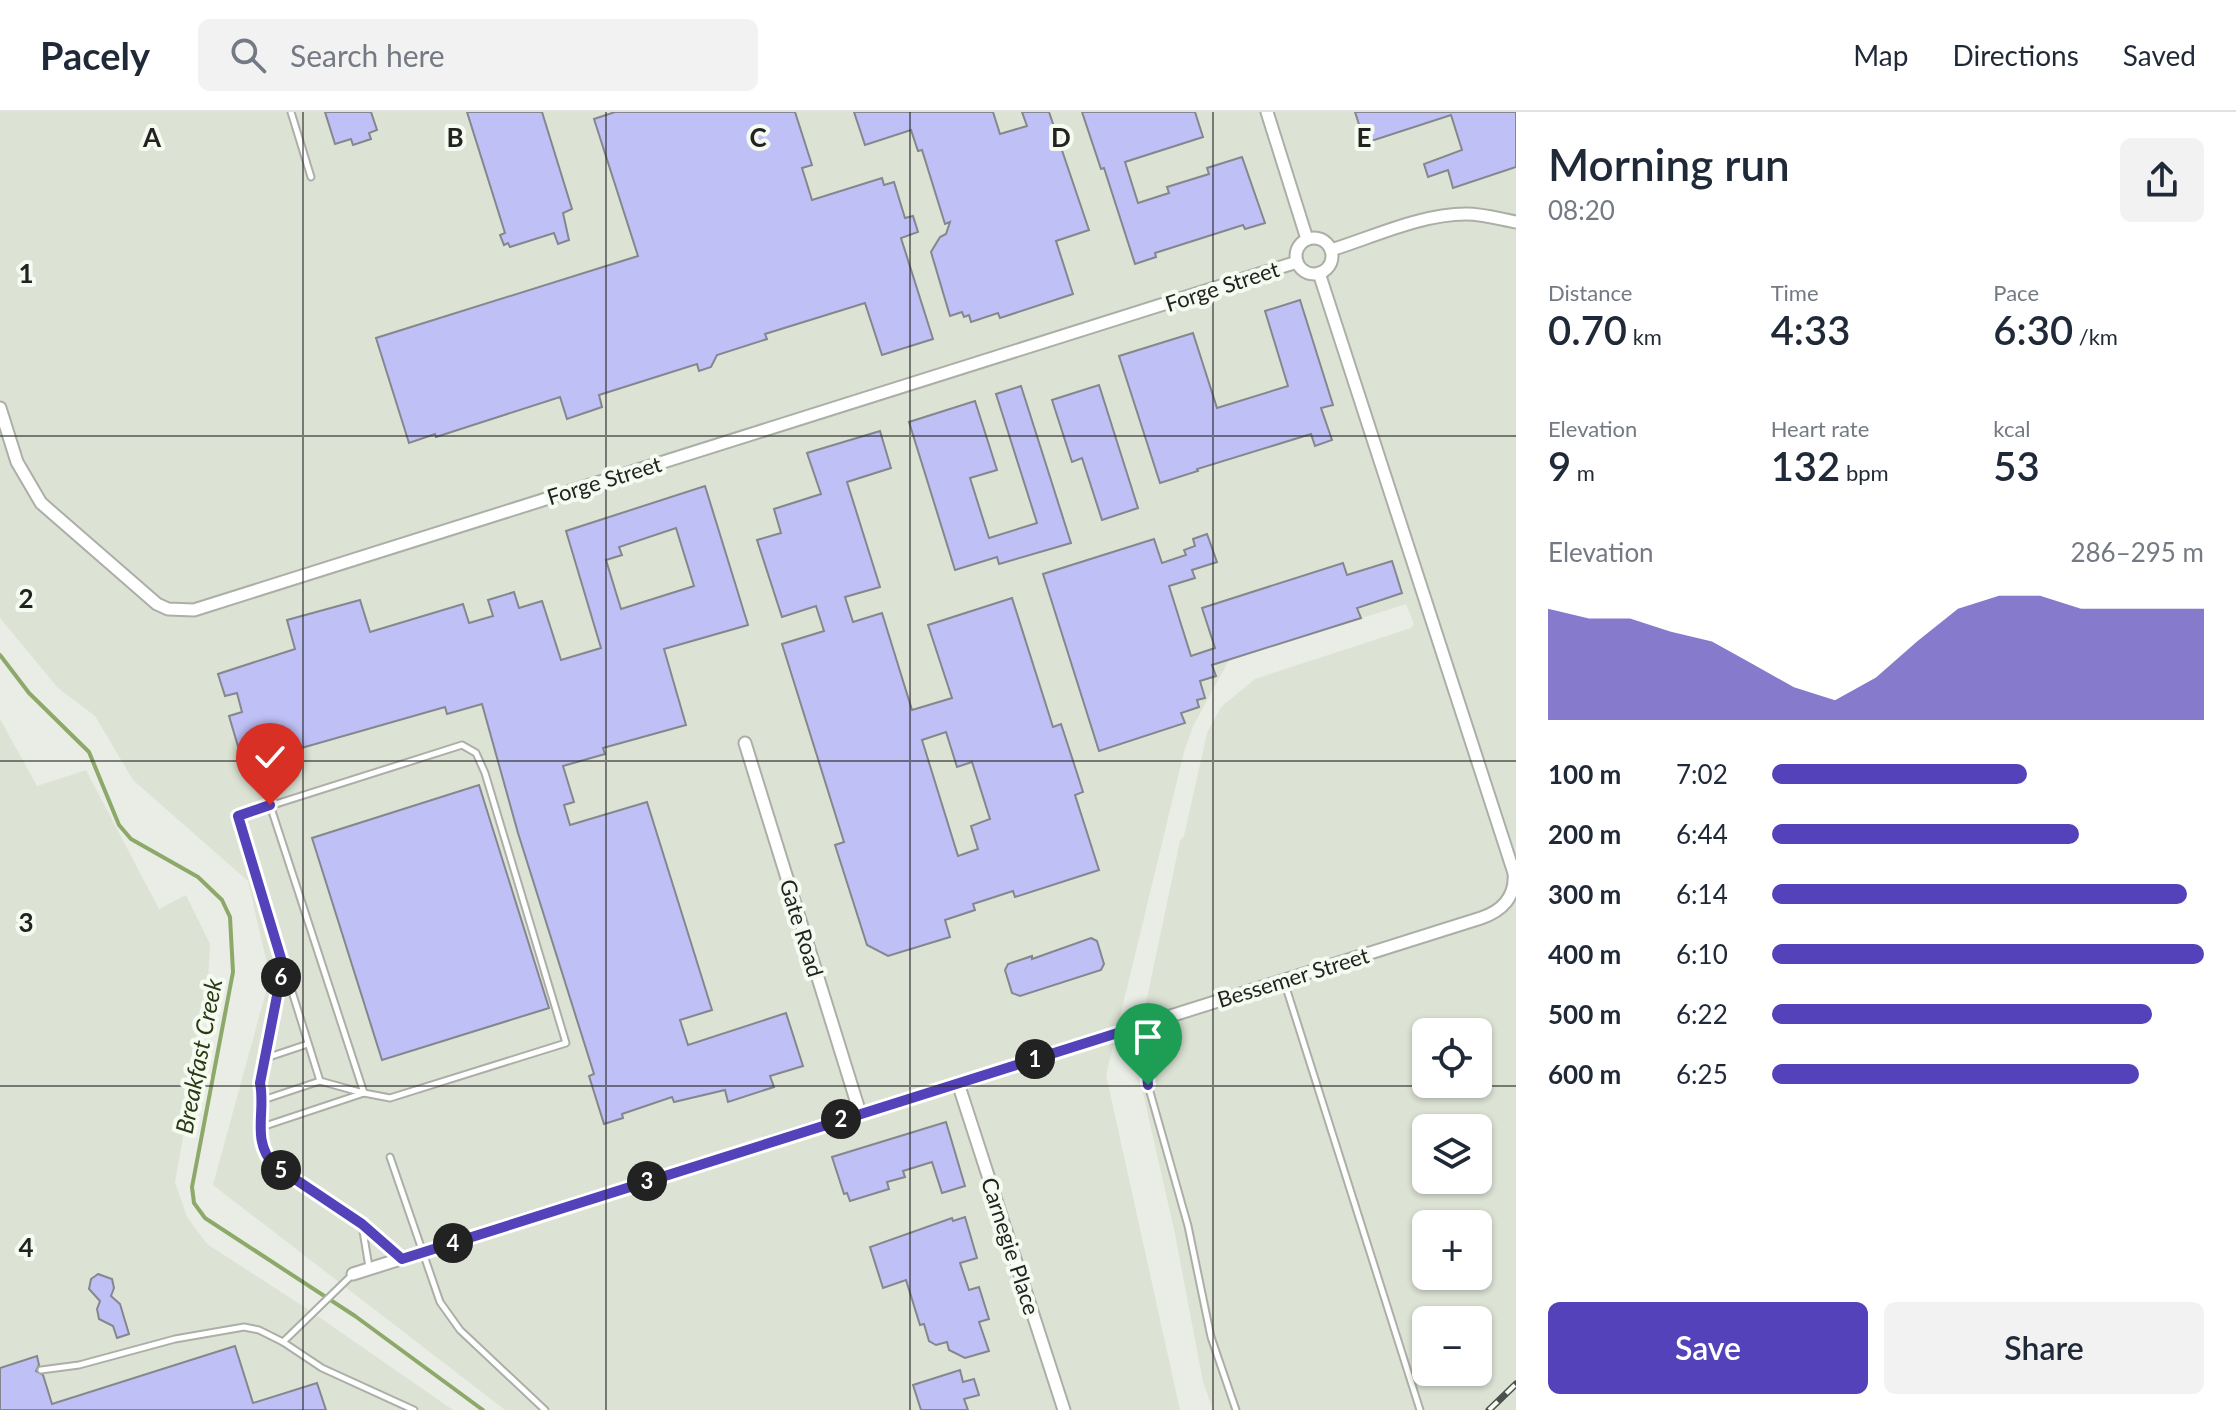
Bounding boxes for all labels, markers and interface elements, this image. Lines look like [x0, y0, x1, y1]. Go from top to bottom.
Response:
search box [198, 19, 758, 91]
text: Pacely [40, 32, 150, 78]
icon: search [226, 33, 270, 77]
text: Search here [290, 37, 445, 73]
text: Map [1853, 38, 1908, 72]
text: Directions [1952, 38, 2079, 72]
text: Saved [2123, 38, 2196, 72]
text: A [142, 121, 162, 153]
text: B [446, 121, 464, 153]
text: C [749, 121, 767, 153]
text: D [1051, 121, 1071, 153]
text: E [1357, 121, 1371, 153]
text: Morning run [1548, 138, 1790, 190]
button: share [2120, 138, 2204, 222]
text: 08:20 [1548, 194, 1615, 226]
street label: Forge Street [1162, 255, 1282, 317]
text: 1 [18, 257, 34, 289]
text: Distance [1548, 279, 1632, 306]
text: Time [1771, 279, 1819, 306]
text: Pace [1993, 279, 2039, 306]
text: 0.70 [1548, 306, 1627, 354]
text: 4:33 [1771, 306, 1850, 354]
text: 6:30 [1993, 306, 2073, 354]
text: km [1627, 323, 1662, 350]
text: /km [2073, 323, 2118, 350]
text: Elevation [1548, 415, 1637, 442]
text: Heart rate [1771, 415, 1869, 442]
text: kcal [1993, 415, 2031, 442]
text: 9 [1548, 442, 1571, 490]
text: 132 [1771, 442, 1840, 490]
text: 53 [1993, 442, 2040, 490]
street label: Forge Street [544, 450, 665, 510]
text: m [1571, 459, 1595, 486]
text: bpm [1840, 459, 1889, 486]
text: Elevation [1548, 536, 1654, 568]
text: 286–295 m [2070, 536, 2204, 568]
text: 2 [18, 582, 34, 614]
pin [236, 723, 304, 805]
icon: check [248, 735, 292, 779]
text: 100 m [1548, 758, 1621, 790]
text: 7:02 [1676, 758, 1728, 790]
text: 200 m [1548, 818, 1621, 850]
text: 6:44 [1676, 818, 1728, 850]
street label: Gate Road [774, 876, 830, 980]
text: 300 m [1548, 878, 1621, 910]
text: 6:14 [1676, 878, 1728, 910]
text: 3 [18, 906, 34, 938]
text: 400 m [1548, 938, 1621, 970]
text: 6:10 [1676, 938, 1728, 970]
street label: Bessemer Street [1214, 941, 1372, 1013]
pin: 6 [261, 957, 301, 997]
text: 6 [275, 963, 287, 990]
water label: Breakfast Creek [169, 976, 227, 1136]
text: 500 m [1548, 998, 1621, 1030]
text: 6:22 [1676, 998, 1728, 1030]
pin [1114, 1003, 1182, 1085]
icon: arrive [1126, 1015, 1170, 1059]
map controls [1412, 1018, 1492, 1386]
button: locate [1412, 1018, 1492, 1098]
pin: 1 [1015, 1039, 1055, 1079]
text: 1 [1029, 1045, 1041, 1072]
text: 600 m [1548, 1058, 1621, 1090]
text: 6:25 [1676, 1058, 1728, 1090]
pin: 2 [821, 1099, 861, 1139]
text: 2 [835, 1105, 847, 1132]
button: layers [1412, 1114, 1492, 1194]
pin: 5 [261, 1150, 301, 1190]
text: 5 [275, 1156, 287, 1183]
pin: 3 [627, 1161, 667, 1201]
text: 3 [641, 1167, 653, 1194]
street label: Carnegie Place [976, 1174, 1046, 1318]
button: + [1412, 1210, 1492, 1290]
pin: 4 [433, 1223, 473, 1263]
text: 4 [447, 1229, 459, 1256]
text: 4 [18, 1231, 34, 1263]
button: Save [1548, 1302, 1868, 1394]
button: Share [1884, 1302, 2204, 1394]
button: − [1412, 1306, 1492, 1386]

